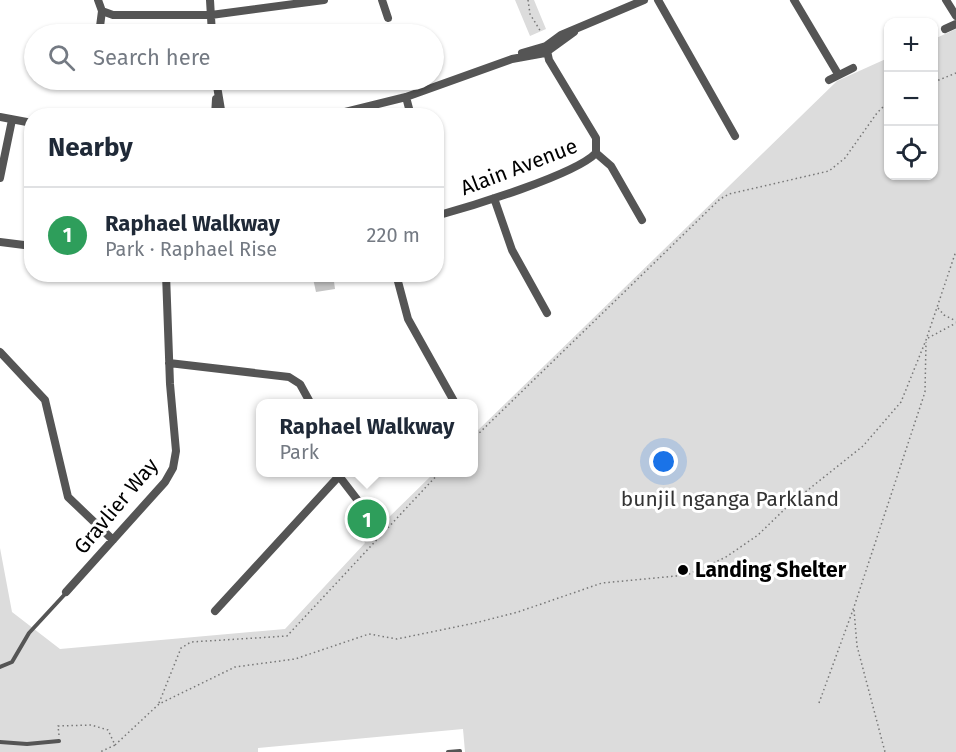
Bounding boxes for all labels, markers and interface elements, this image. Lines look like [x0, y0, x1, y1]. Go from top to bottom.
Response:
map controls [884, 18, 938, 180]
button: + [884, 18, 938, 72]
search box [24, 24, 444, 90]
icon: search [45, 41, 78, 74]
text: Search here [93, 44, 211, 71]
button: − [884, 72, 938, 126]
button: locate [884, 126, 938, 180]
text: Nearby [48, 132, 133, 163]
street label: Alain Avenue [457, 133, 581, 201]
text: Raphael Walkway [105, 210, 280, 237]
text: 1 [63, 223, 72, 247]
text: 220 m [367, 223, 420, 247]
text: Park · Raphael Rise [105, 237, 277, 261]
popup [256, 399, 478, 477]
text: Raphael Walkway [280, 413, 454, 440]
text: Park [280, 440, 319, 464]
your location [649, 447, 678, 476]
street label: Gravlier Way [68, 452, 164, 559]
park label: bunjil nganga Parkland [621, 486, 839, 512]
pin: 1 [348, 496, 386, 542]
place label: Landing Shelter [695, 557, 847, 583]
marker: Landing Shelter [676, 563, 690, 577]

